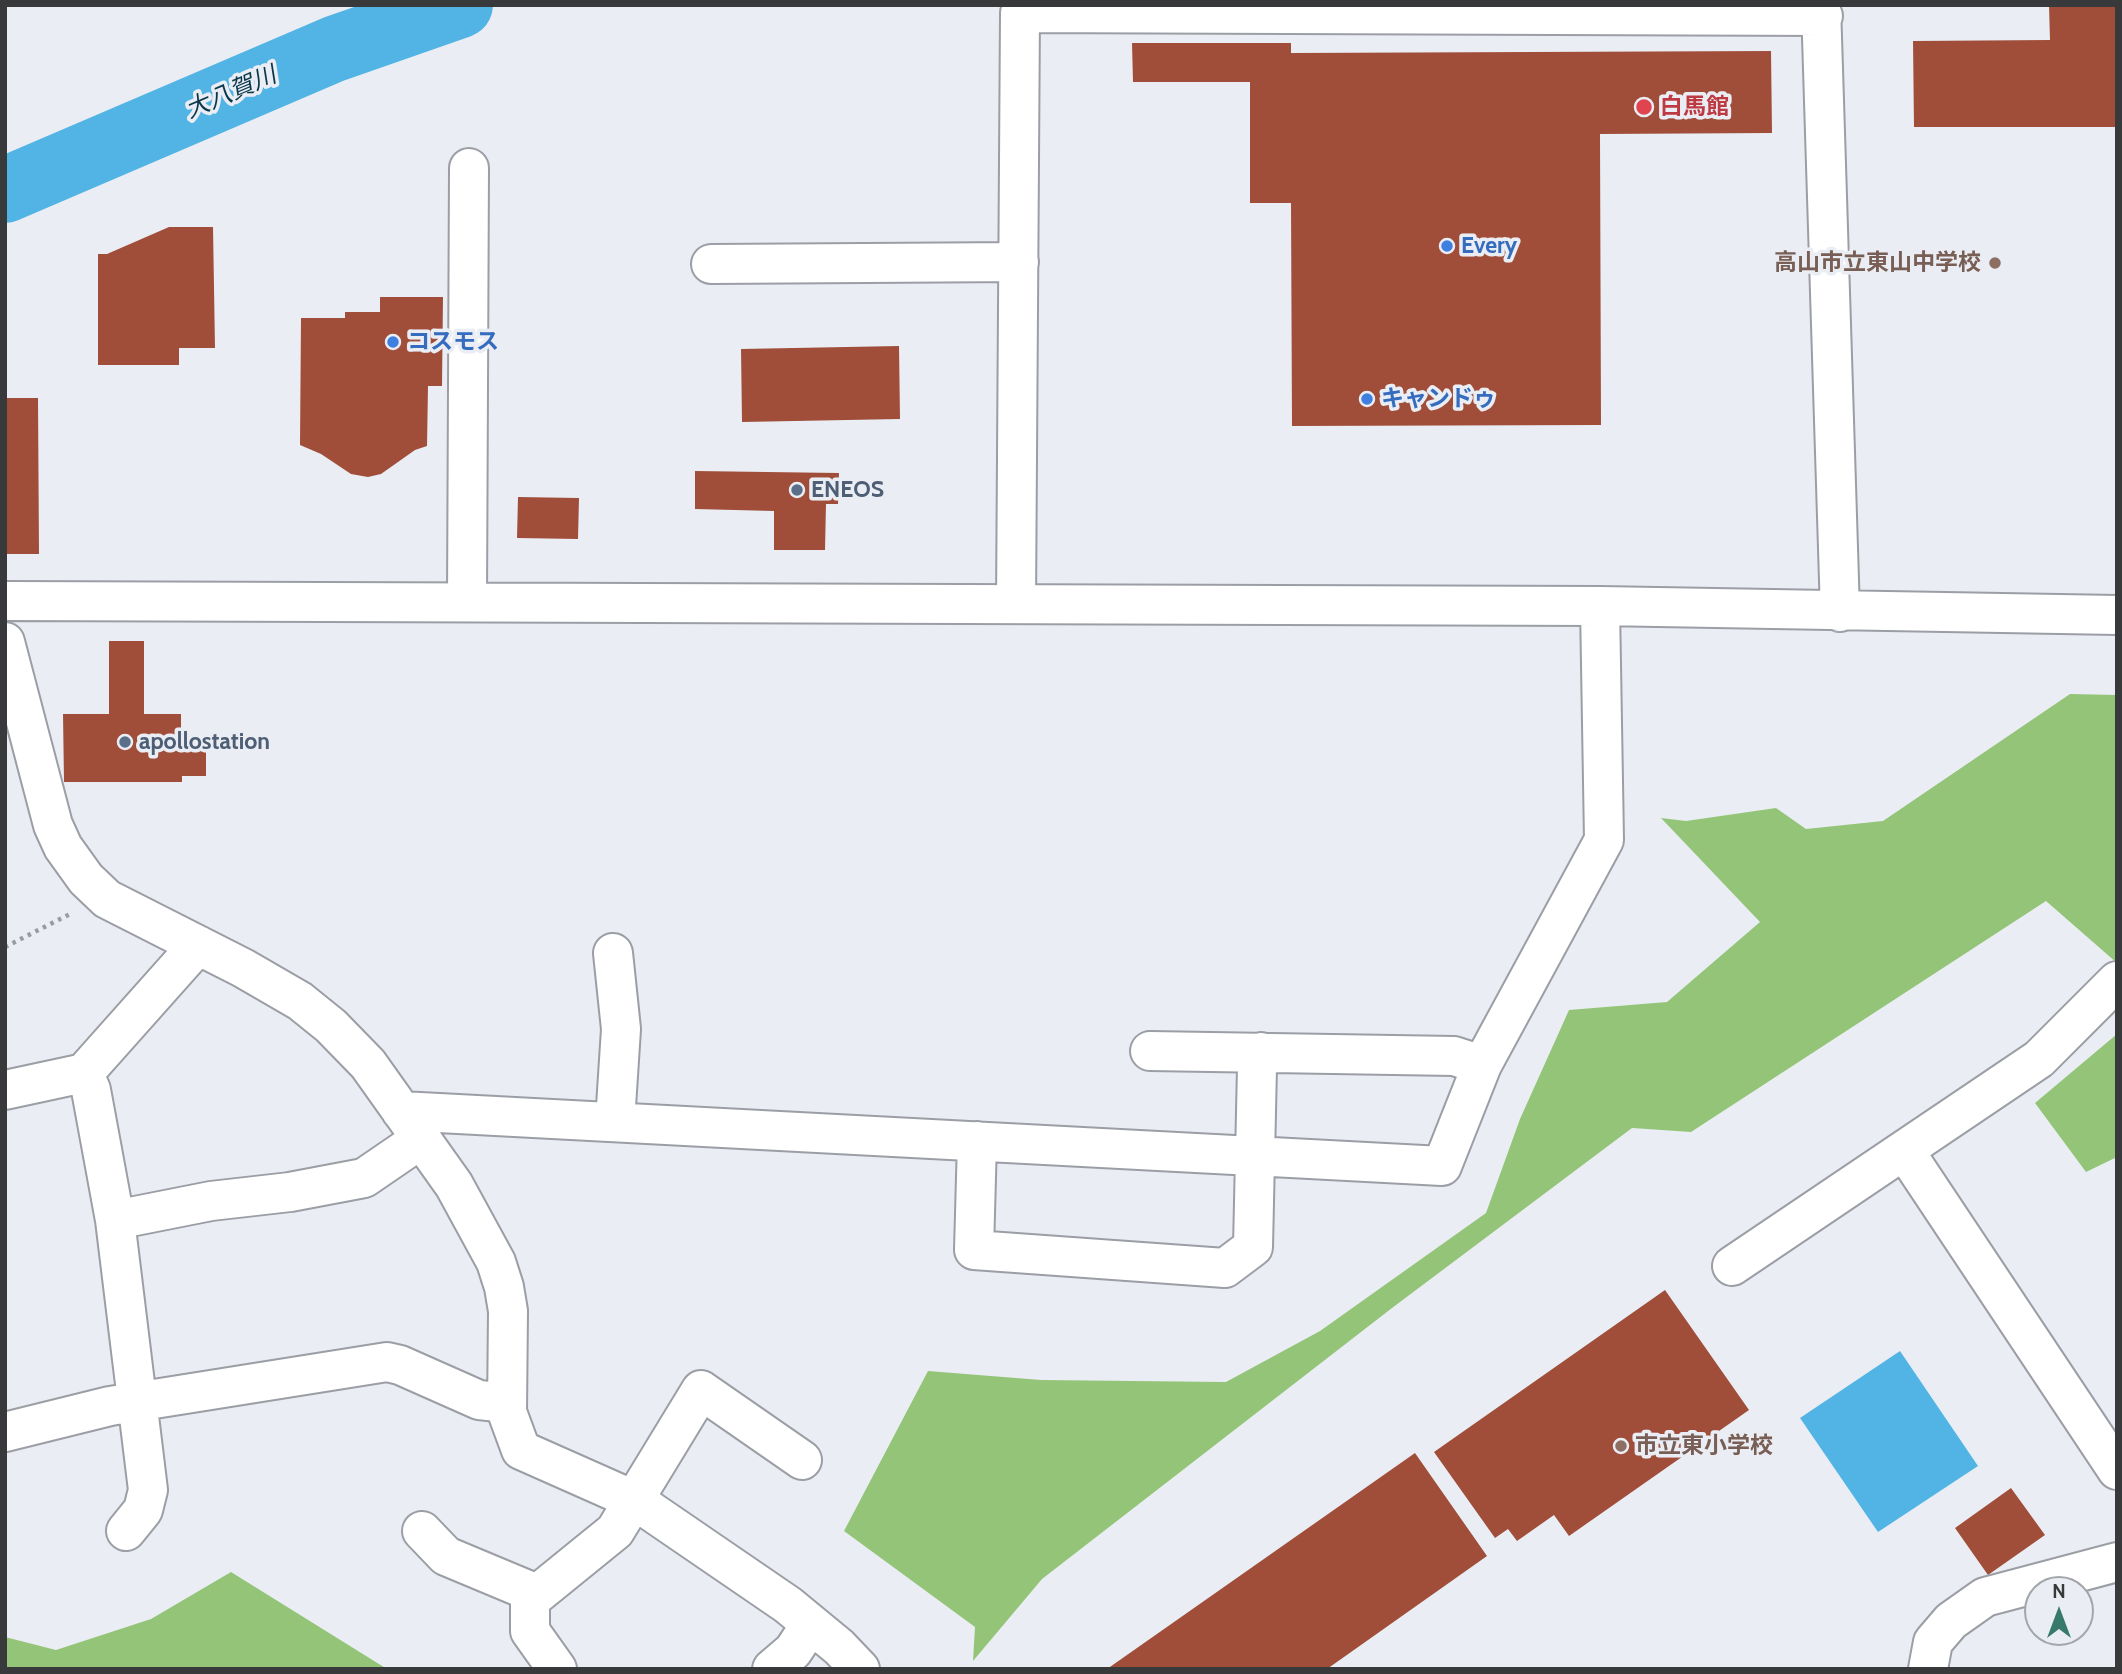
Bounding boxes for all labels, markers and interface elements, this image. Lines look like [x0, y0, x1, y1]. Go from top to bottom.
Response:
water label: 大八賀川 [181, 61, 281, 125]
place label: 白馬館 [1660, 93, 1729, 121]
marker: 白馬館 [1634, 97, 1654, 117]
place label: Every [1461, 232, 1517, 260]
marker: Every [1439, 238, 1455, 254]
place label: 高山市立東山中学校 [1774, 249, 1981, 277]
marker: 高山市立東山中学校 [1987, 255, 2003, 271]
place label: コスモス [407, 328, 499, 356]
marker: コスモス [385, 334, 401, 350]
place label: キャンドゥ [1381, 385, 1496, 413]
marker: キャンドゥ [1359, 391, 1375, 407]
place label: ENEOS [811, 476, 884, 504]
marker: ENEOS [789, 482, 805, 498]
place label: apollostation [139, 728, 270, 756]
marker: apollostation [117, 734, 133, 750]
place label: 市立東小学校 [1635, 1432, 1773, 1460]
marker: 市立東小学校 [1613, 1438, 1629, 1454]
north arrow [2024, 1576, 2094, 1646]
text: N [2052, 1580, 2066, 1603]

